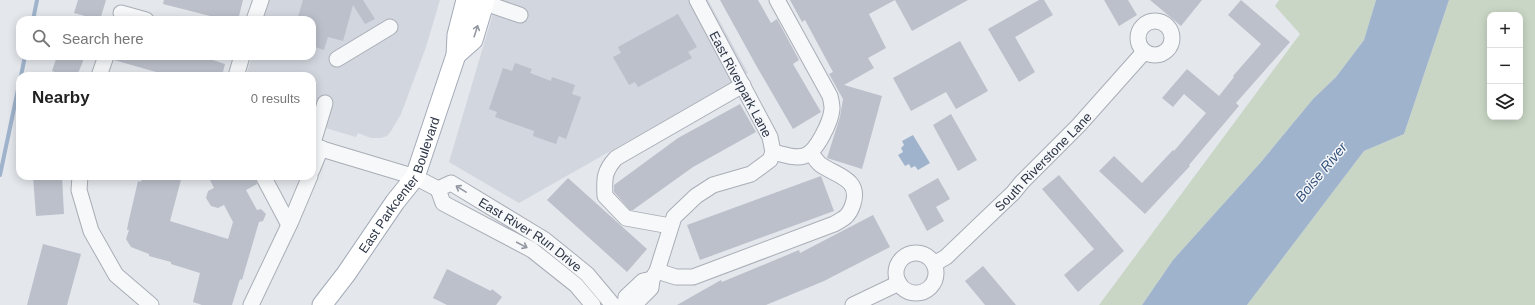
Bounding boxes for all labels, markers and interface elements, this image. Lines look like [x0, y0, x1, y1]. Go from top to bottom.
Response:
map controls [1487, 12, 1523, 120]
button: + [1487, 12, 1523, 48]
search box [16, 16, 316, 60]
one-way arrow [473, 24, 480, 37]
icon: search [30, 27, 52, 49]
street label: East Riverpark Lane [706, 29, 775, 140]
text: Search here [62, 30, 144, 47]
button: − [1487, 48, 1523, 84]
button: layers [1487, 84, 1523, 120]
text: Nearby [32, 88, 90, 107]
text: 0 results [251, 91, 300, 106]
street label: South Riverstone Lane [992, 109, 1095, 214]
street label: East Parkcenter Boulevard [356, 115, 443, 256]
water label: Boise River [1292, 138, 1351, 205]
one-way arrow [456, 185, 467, 193]
street label: East River Run Drive [476, 195, 585, 275]
one-way arrow [515, 241, 527, 249]

